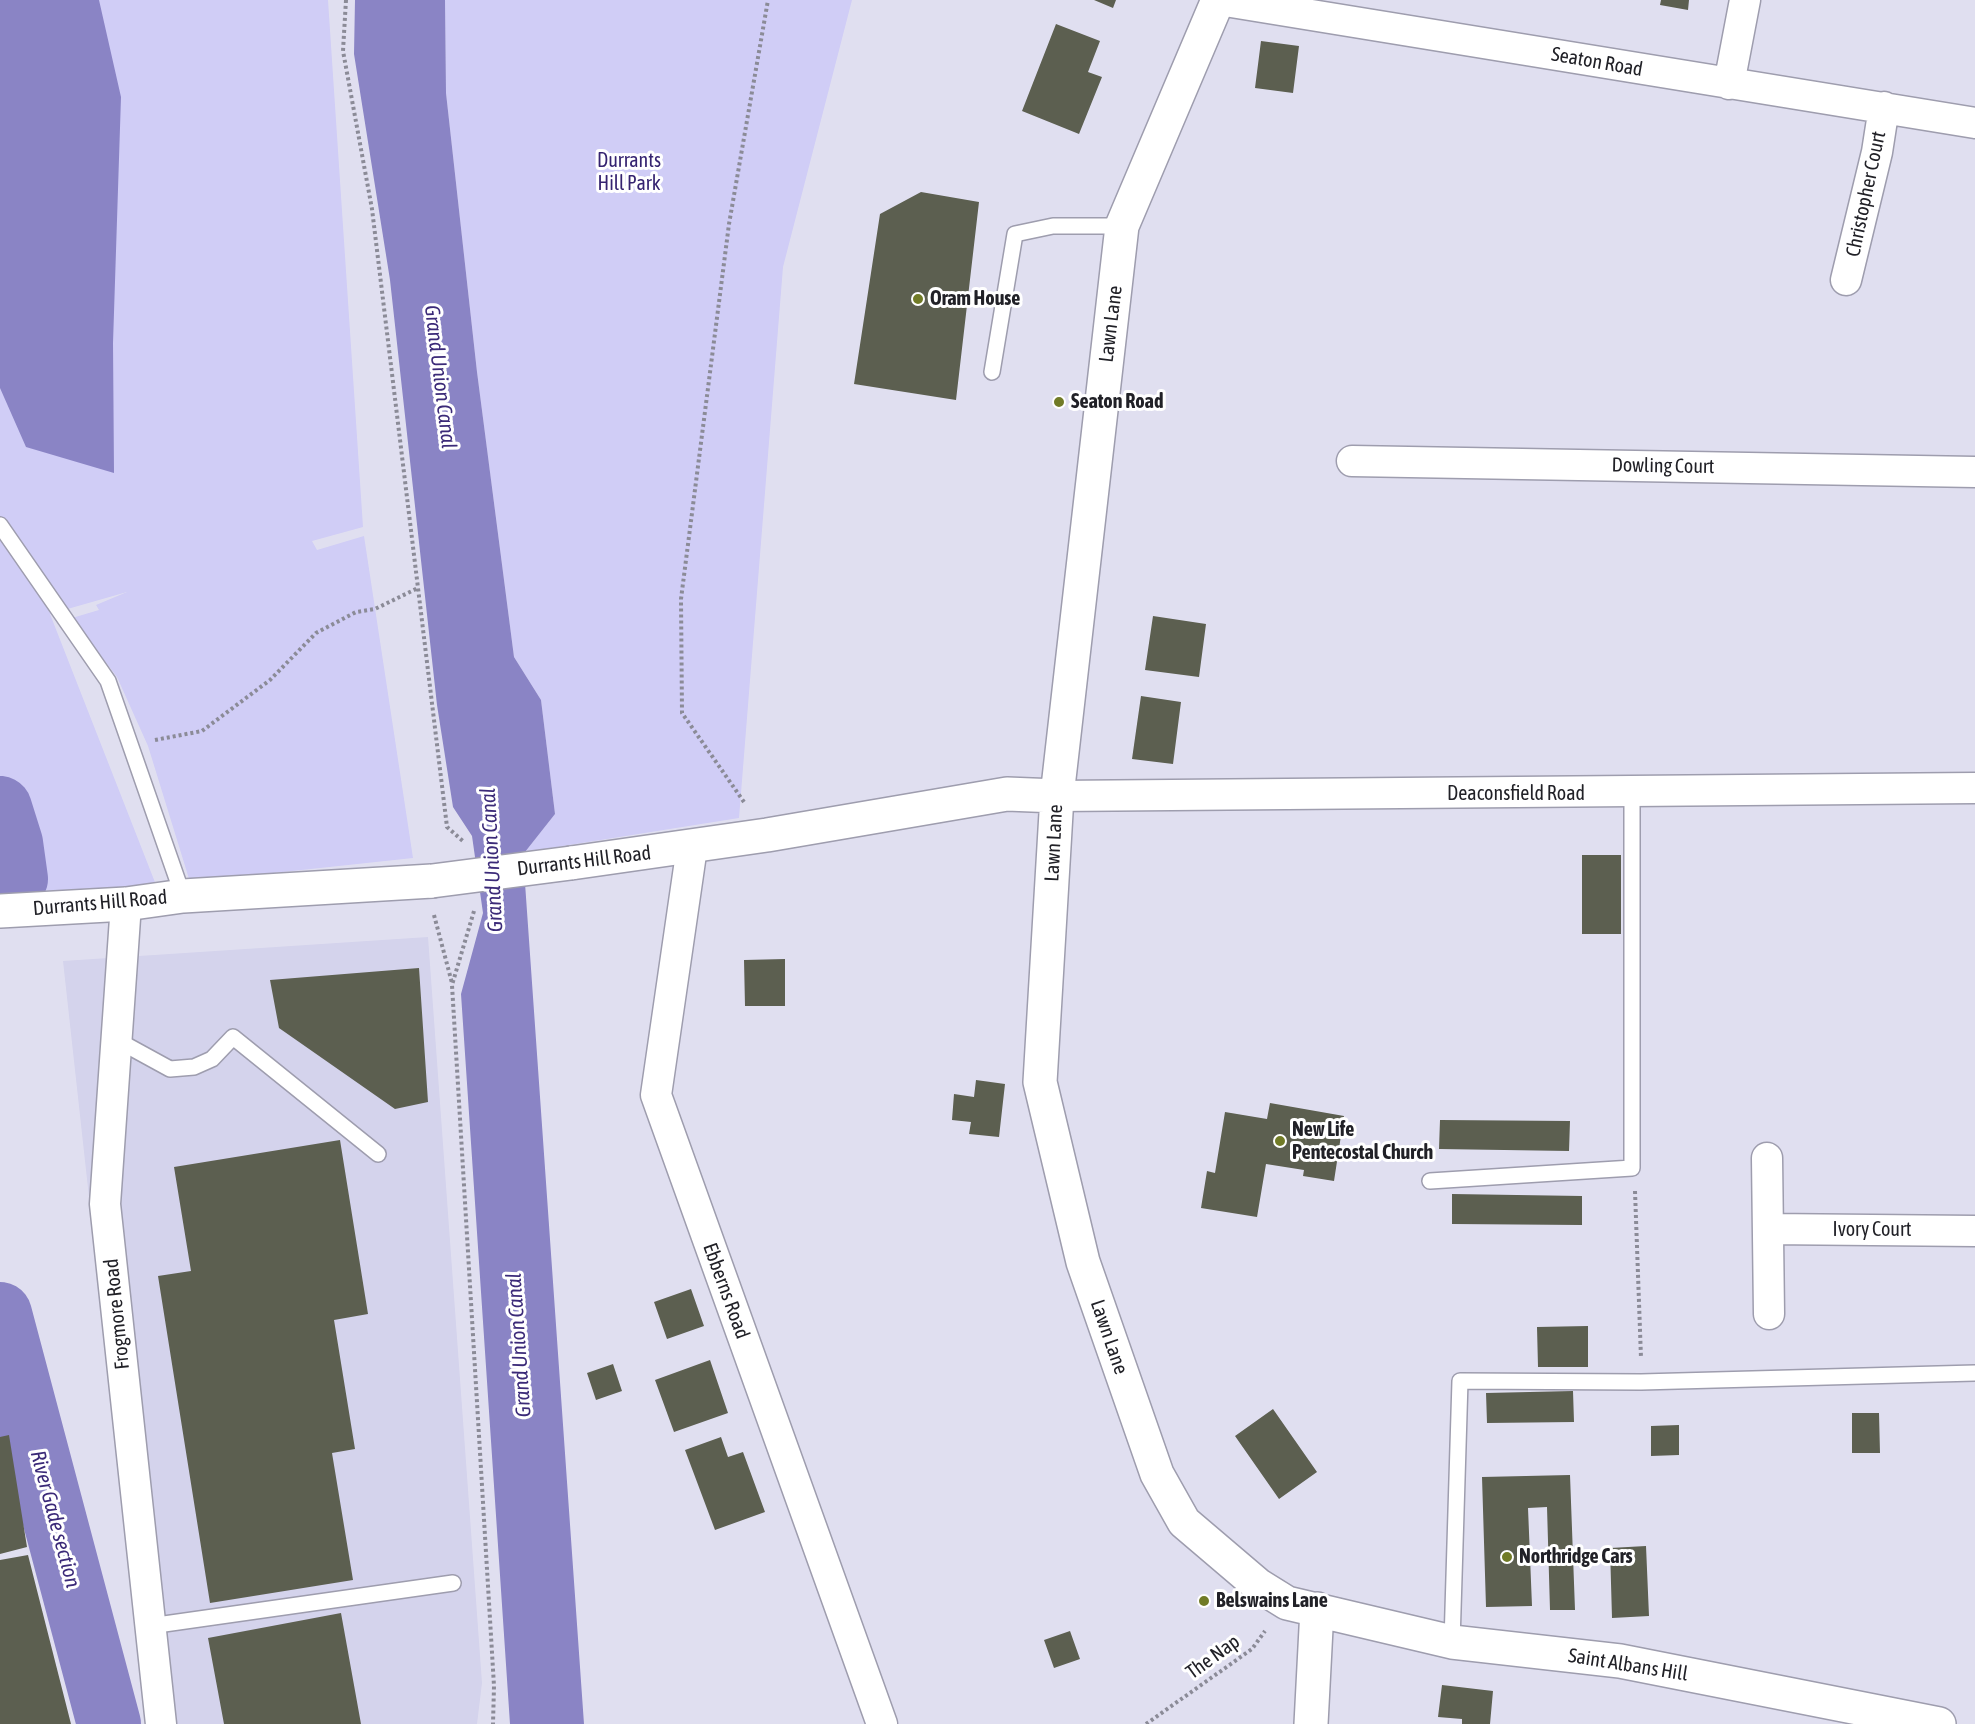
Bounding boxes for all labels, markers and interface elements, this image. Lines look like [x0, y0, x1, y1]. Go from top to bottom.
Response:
street label: Seaton Road [1549, 42, 1645, 82]
street label: Christopher Court [1841, 129, 1891, 259]
park label: Durrants Hill Park [597, 149, 661, 196]
street label: Lawn Lane [1094, 284, 1128, 364]
place label: Oram House [930, 287, 1020, 311]
marker: Oram House [911, 292, 925, 306]
water label: Grand Union Canal [419, 304, 461, 450]
place label: Seaton Road [1071, 390, 1163, 414]
marker: Seaton Road [1052, 395, 1066, 409]
street label: Dowling Court [1611, 453, 1715, 479]
street label: Deaconsfield Road [1447, 782, 1585, 806]
water label: Grand Union Canal [476, 787, 508, 933]
street label: Lawn Lane [1040, 804, 1068, 882]
street label: Durrants Hill Road [516, 841, 652, 881]
street label: Durrants Hill Road [32, 885, 168, 921]
place label: New Life Pentecostal Church [1292, 1118, 1433, 1165]
marker: New Life Pentecostal Church [1273, 1134, 1287, 1148]
street label: Ivory Court [1833, 1218, 1911, 1242]
street label: Ebberns Road [698, 1240, 754, 1342]
street label: Frogmore Road [99, 1257, 135, 1371]
water label: Grand Union Canal [501, 1272, 537, 1418]
street label: Lawn Lane [1085, 1297, 1133, 1377]
water label: River Gade section [25, 1448, 85, 1590]
place label: Northridge Cars [1519, 1545, 1633, 1569]
marker: Northridge Cars [1500, 1550, 1514, 1564]
place label: Belswains Lane [1216, 1589, 1328, 1613]
marker: Belswains Lane [1197, 1594, 1211, 1608]
street label: The Nap [1181, 1630, 1245, 1684]
street label: Saint Albans Hill [1567, 1644, 1689, 1686]

